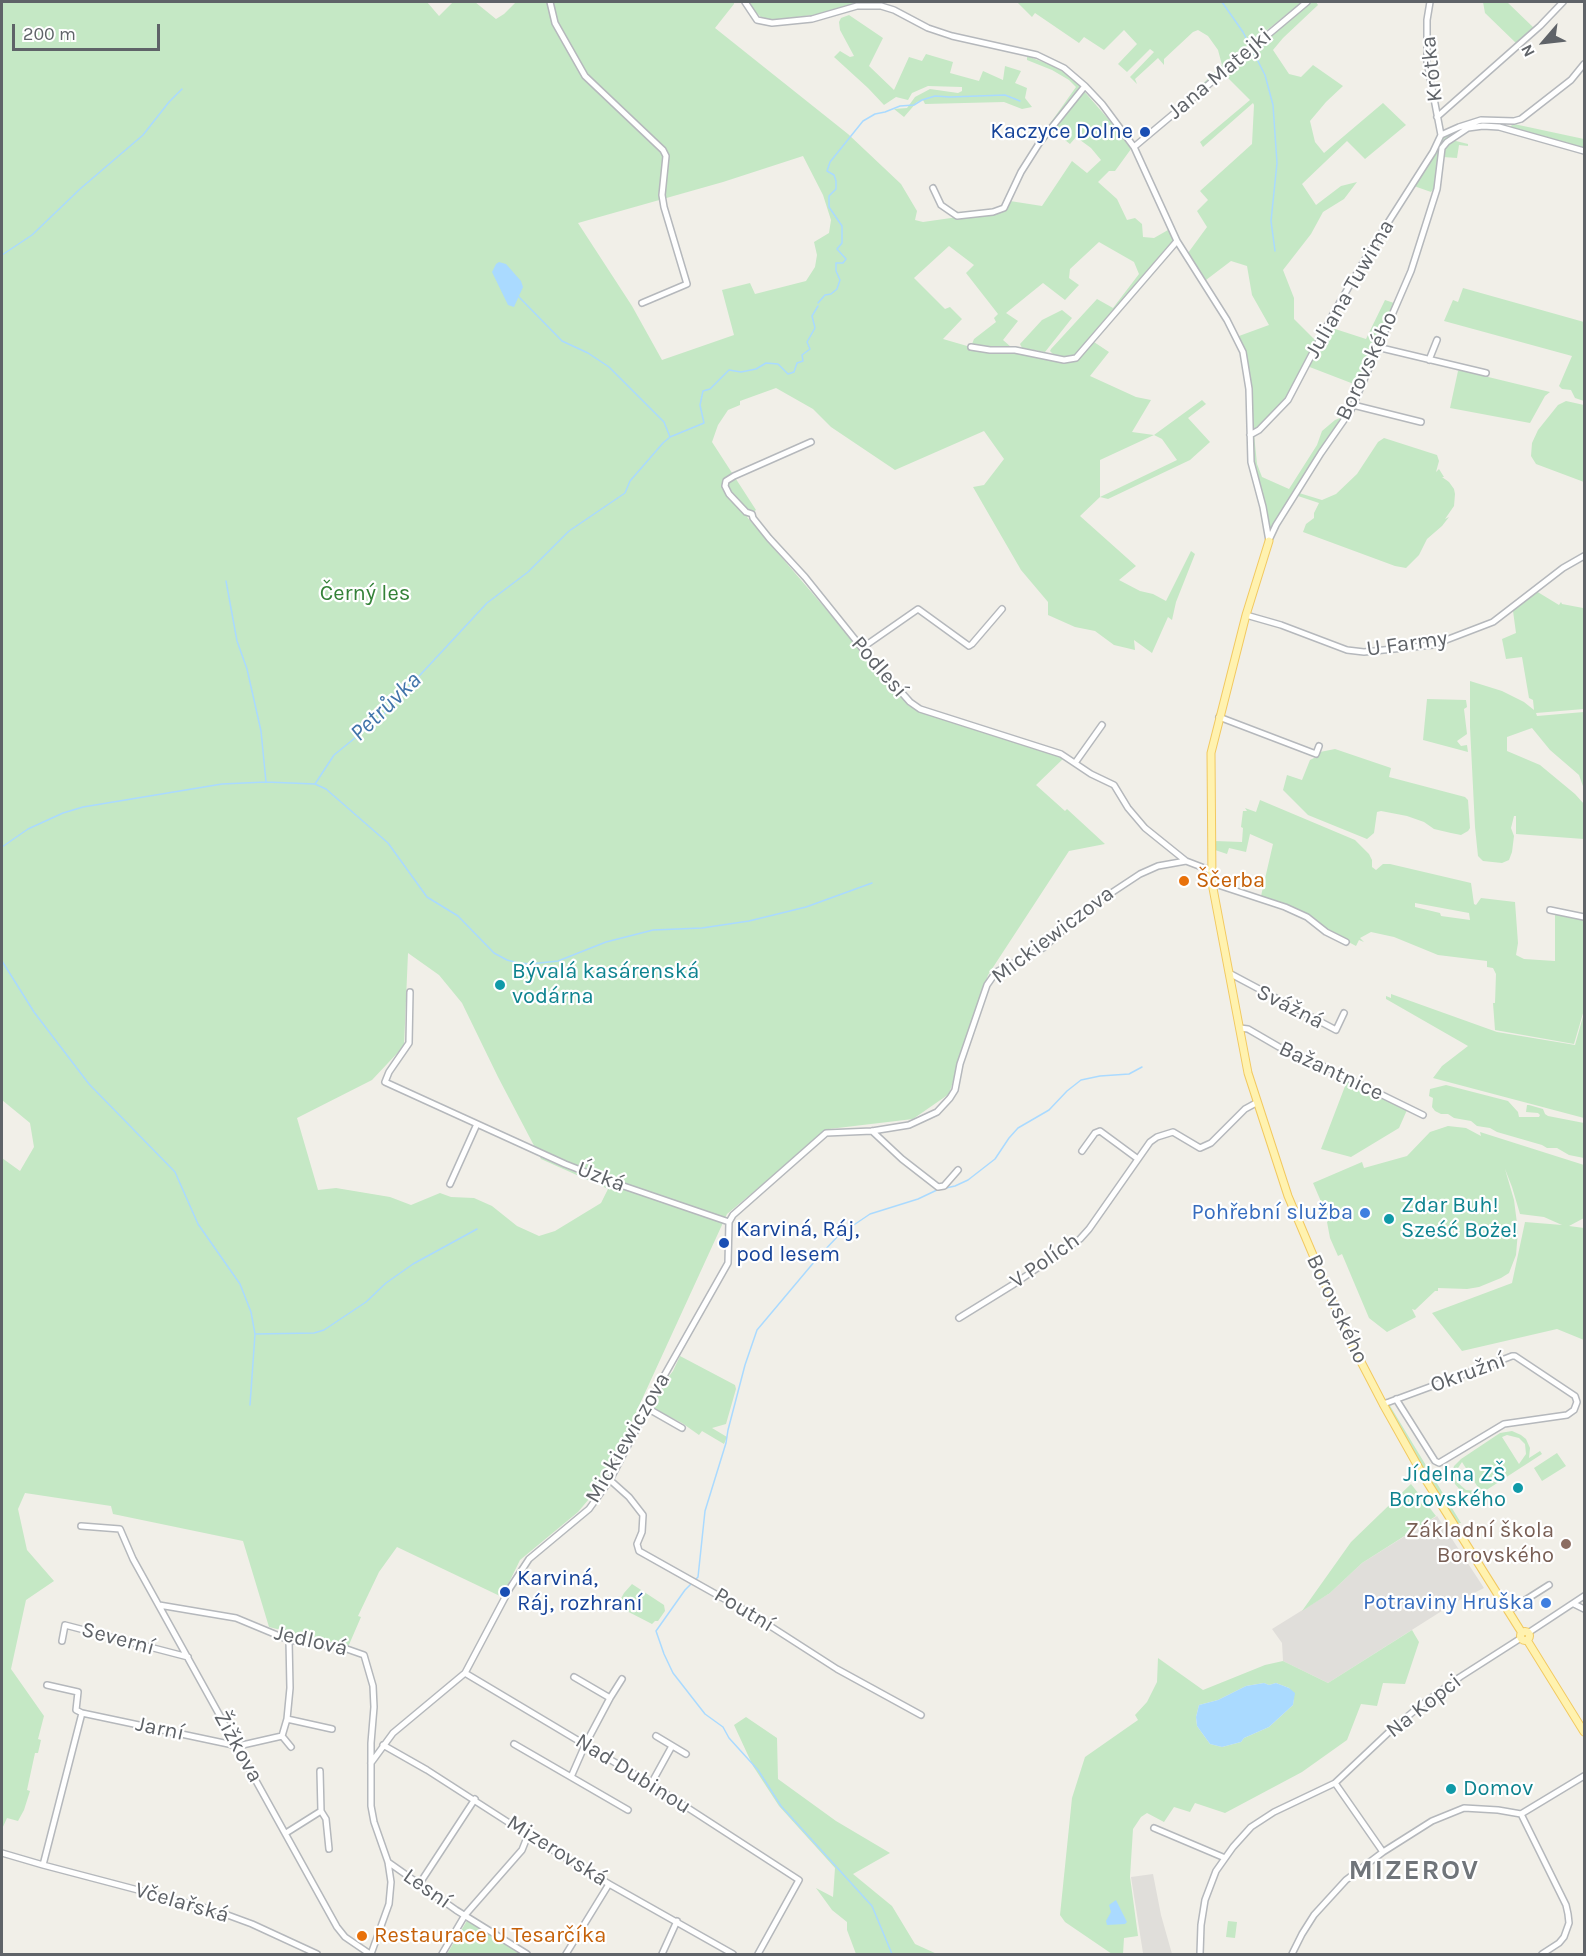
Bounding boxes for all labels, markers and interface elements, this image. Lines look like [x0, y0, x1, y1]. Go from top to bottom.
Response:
scale bar [15, 12, 164, 50]
north arrow [1514, 12, 1574, 72]
text: 200 m [23, 23, 76, 45]
street label: Jana Matejki [1163, 23, 1277, 125]
street label: Krótka [1415, 35, 1449, 103]
text: N [1517, 41, 1539, 60]
place label: Kaczyce Dolne [990, 119, 1133, 145]
marker: Kaczyce Dolne [1138, 125, 1152, 139]
street label: Juliana Tuwima [1300, 215, 1400, 363]
street label: Borovského [1330, 307, 1404, 425]
park label: Černý les [320, 581, 410, 607]
street label: U Farmy [1365, 625, 1449, 663]
street label: Podlesí [845, 631, 913, 703]
water label: Petrůvka [344, 666, 428, 748]
place label: Ščerba [1196, 868, 1265, 894]
marker: Ščerba [1177, 874, 1191, 888]
street label: Mickiewiczova [987, 880, 1119, 990]
place label: Bývalá kasárenská vodárna [512, 959, 699, 1010]
marker: Bývalá kasárenská vodárna [493, 978, 507, 992]
street label: Svážná [1252, 979, 1328, 1035]
street label: Bažantnice [1275, 1035, 1387, 1107]
street label: Úzká [573, 1156, 629, 1198]
place label: Zdar Buh! Sześć Boże! [1401, 1193, 1518, 1244]
place label: Pohřební služba [1192, 1200, 1353, 1226]
marker: Pohřební služba [1358, 1206, 1372, 1220]
marker: Zdar Buh! Sześć Boże! [1382, 1212, 1396, 1226]
place label: Karviná, Ráj, pod lesem [736, 1217, 859, 1268]
street label: V Polích [1005, 1227, 1085, 1295]
marker: Karviná, Ráj, pod lesem [717, 1236, 731, 1250]
street label: Borovského [1300, 1250, 1374, 1368]
street label: Okružní [1427, 1347, 1509, 1399]
street label: Mickiewiczova [580, 1368, 676, 1508]
place label: Jídelna ZŠ Borovského [1389, 1462, 1506, 1514]
marker: Jídelna ZŠ Borovského [1511, 1481, 1525, 1495]
place label: Základní škola Borovského [1406, 1518, 1554, 1570]
marker: Základní škola Borovského [1559, 1537, 1573, 1551]
place label: Karviná, Ráj, rozhraní [517, 1566, 643, 1618]
street label: Poutní [709, 1582, 779, 1638]
marker: Karviná, Ráj, rozhraní [498, 1585, 512, 1599]
place label: Potraviny Hruška [1363, 1590, 1534, 1616]
marker: Potraviny Hruška [1539, 1596, 1553, 1610]
street label: Severní [78, 1617, 158, 1661]
street label: Jedlová [272, 1620, 350, 1662]
street label: Na Kopci [1381, 1668, 1467, 1744]
street label: Žižkova [208, 1707, 268, 1787]
street label: Jarní [133, 1711, 187, 1747]
street label: Nad Dubinou [570, 1728, 696, 1820]
place label: Domov [1463, 1776, 1533, 1802]
marker: Domov [1444, 1782, 1458, 1796]
street label: Mizerovská [502, 1810, 612, 1892]
district label: MIZEROV [1348, 1854, 1480, 1888]
street label: Lesní [398, 1863, 456, 1915]
street label: Včelařská [132, 1877, 232, 1929]
place label: Restaurace U Tesarčíka [374, 1923, 606, 1949]
marker: Restaurace U Tesarčíka [355, 1929, 369, 1943]

